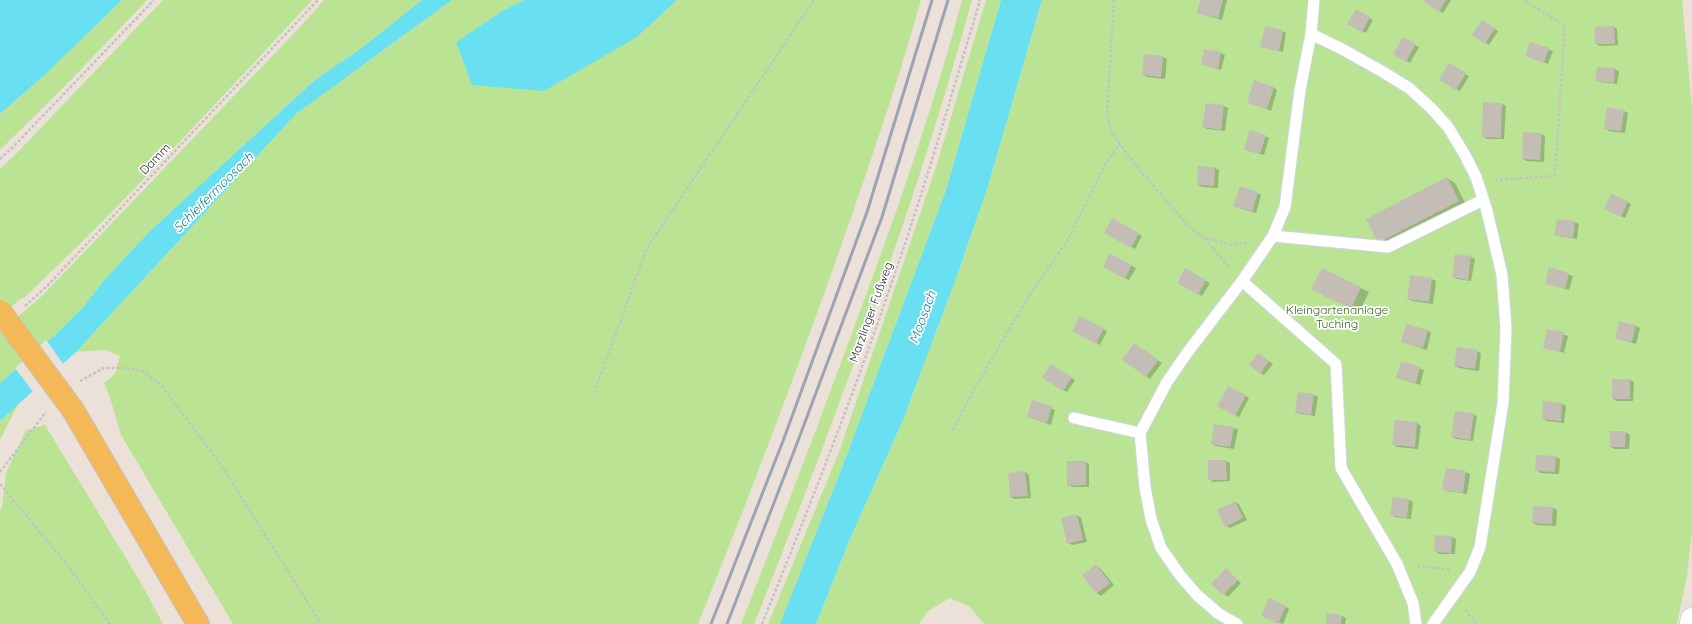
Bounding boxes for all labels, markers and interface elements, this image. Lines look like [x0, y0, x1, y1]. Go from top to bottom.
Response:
street label: Damm [136, 140, 173, 177]
water label: Schleifermoosach [170, 148, 257, 235]
street label: Marzlinger Fußweg [845, 260, 896, 364]
water label: Moosach [905, 288, 939, 345]
park label: Kleingartenanlage Tuching [1286, 302, 1388, 331]

